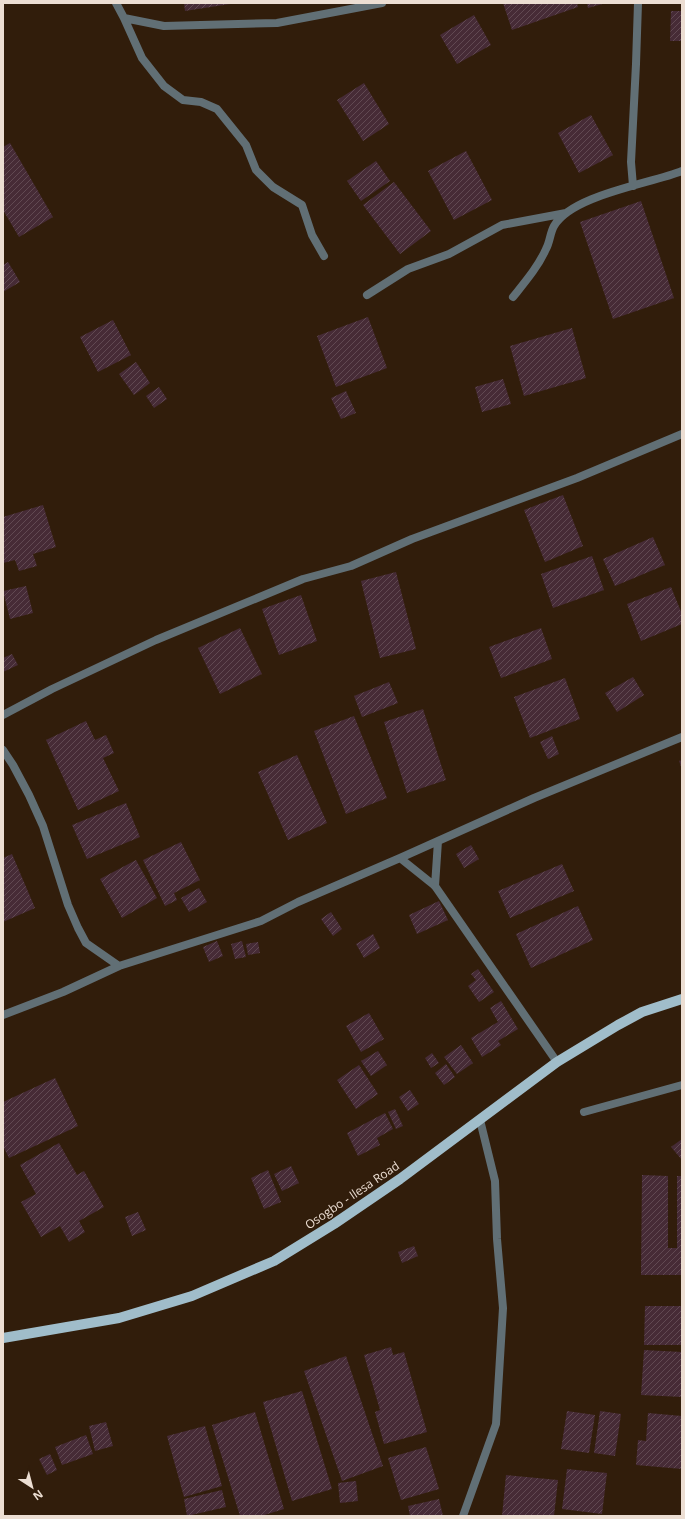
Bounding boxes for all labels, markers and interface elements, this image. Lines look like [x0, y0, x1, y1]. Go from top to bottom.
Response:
street label: Osogbo - Ilesa Road [301, 1157, 403, 1233]
north arrow [12, 1467, 52, 1507]
text: N [30, 1487, 46, 1504]

